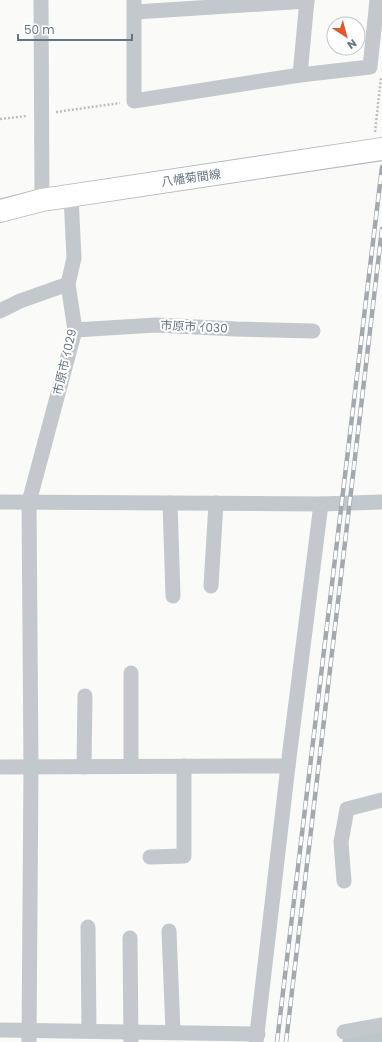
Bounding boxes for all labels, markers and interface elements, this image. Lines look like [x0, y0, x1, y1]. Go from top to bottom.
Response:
scale bar [18, 16, 132, 42]
north arrow [326, 16, 366, 56]
text: 50 m [24, 21, 55, 38]
text: N [344, 35, 360, 53]
street label: 八幡菊間線 [160, 165, 222, 190]
street label: 市原市 ｲ030 [160, 316, 228, 337]
street label: 市原市 ｲ029 [49, 327, 80, 397]

